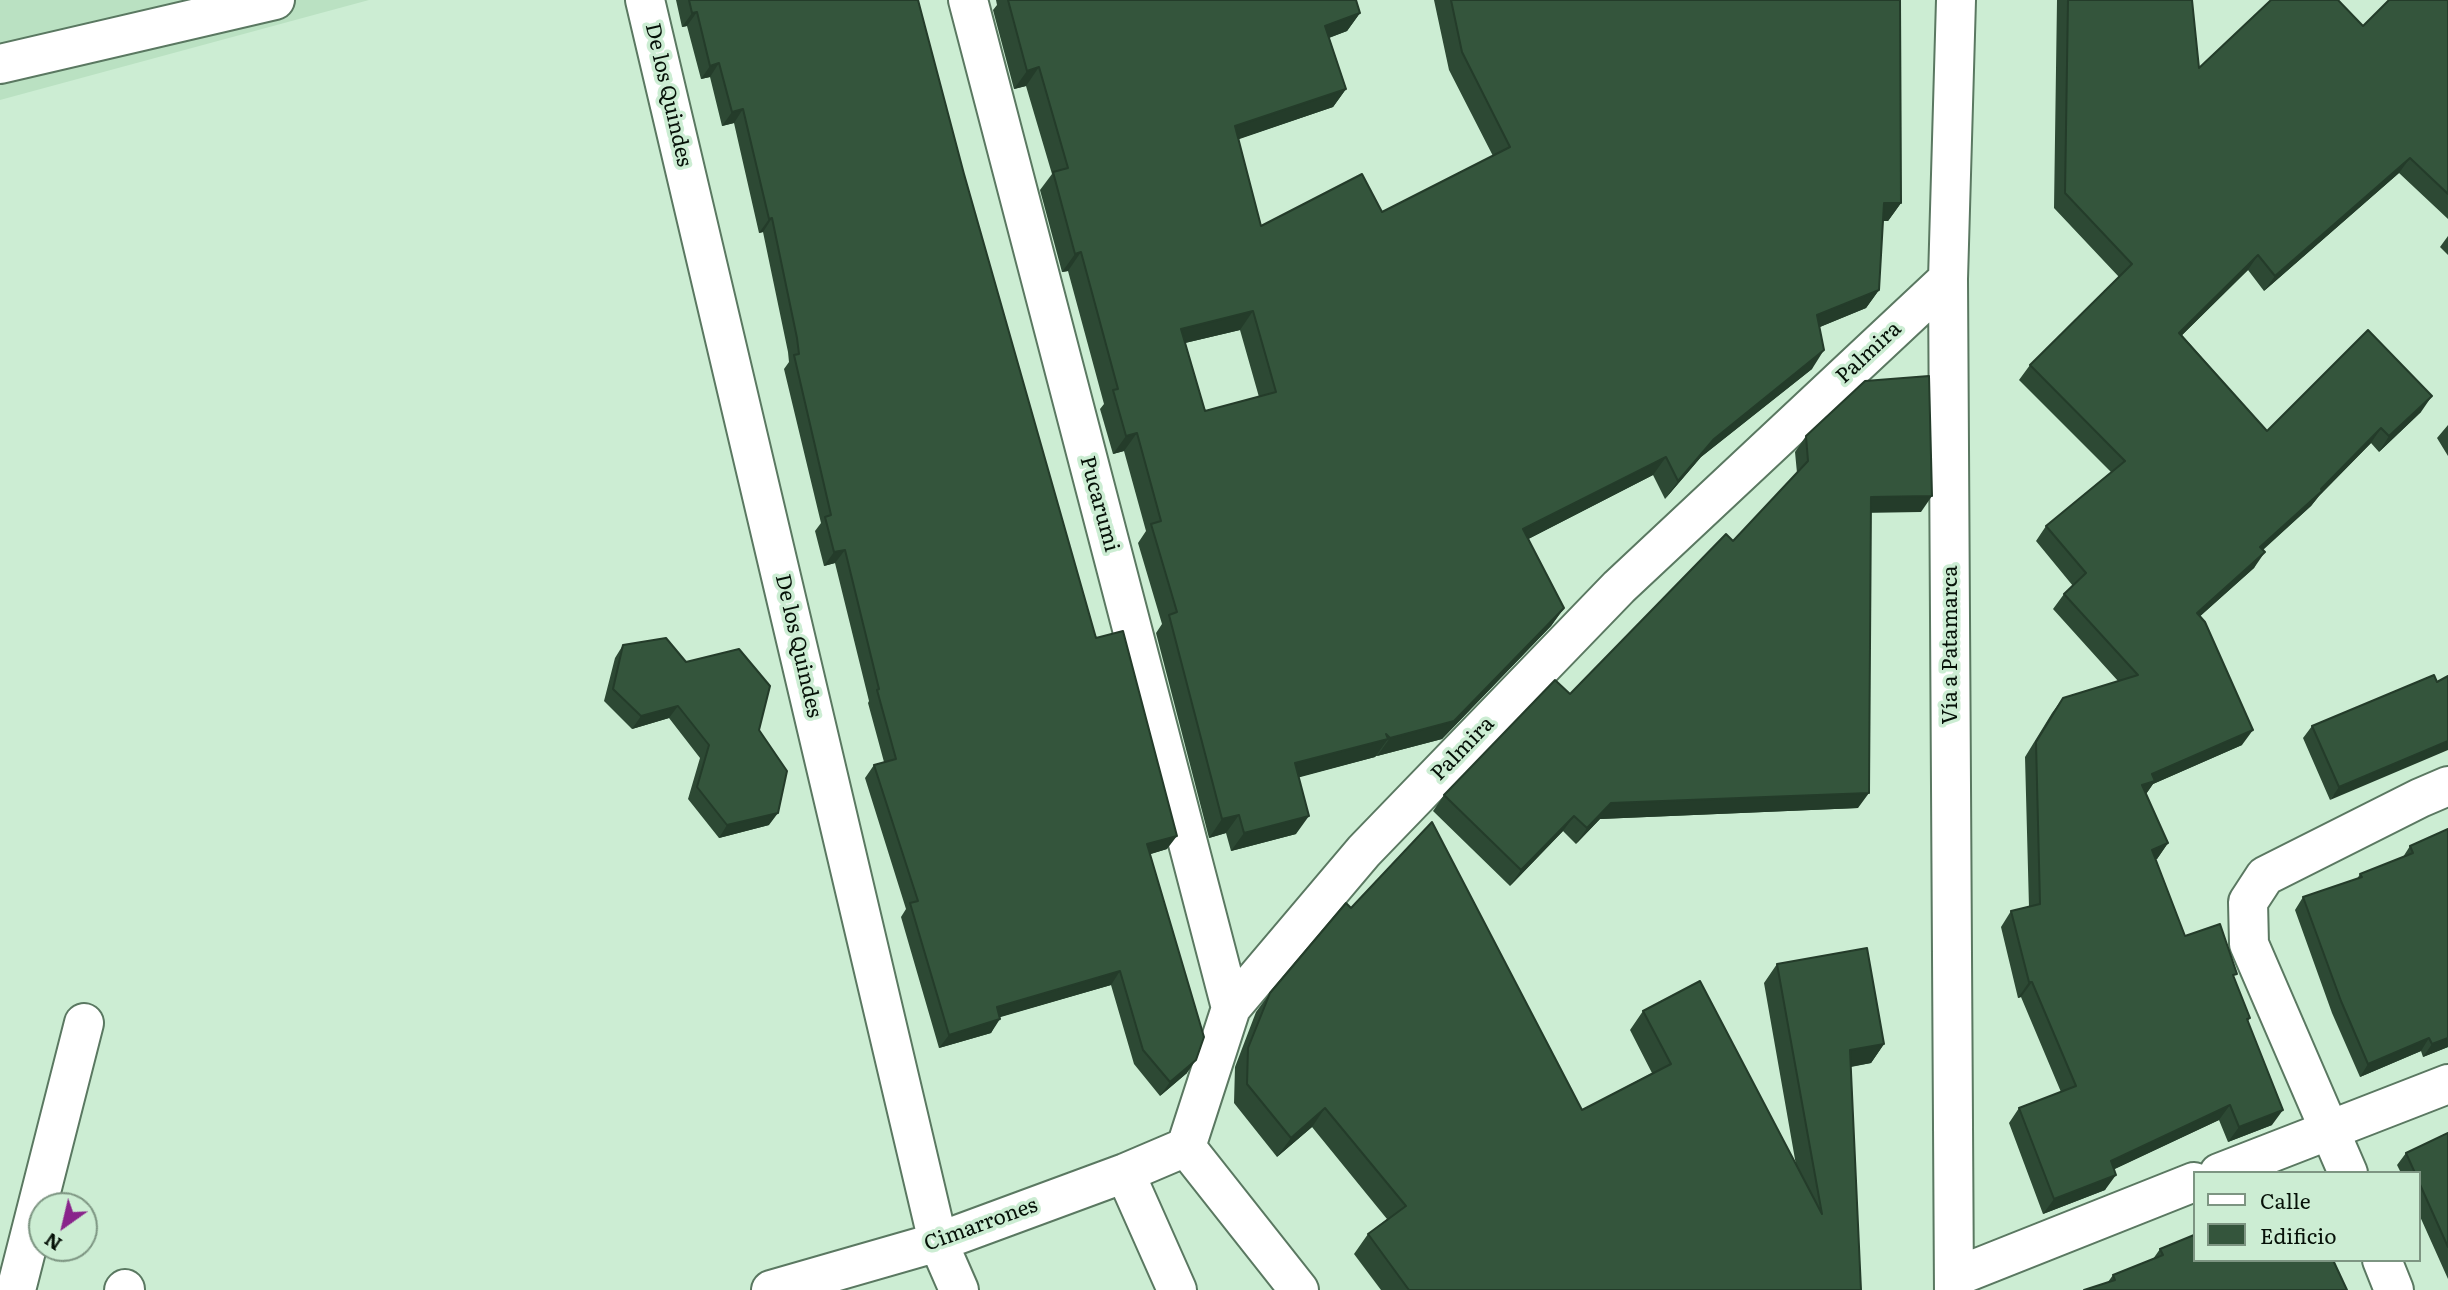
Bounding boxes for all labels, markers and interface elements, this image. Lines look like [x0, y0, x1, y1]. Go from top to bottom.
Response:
street label: De los Quindes [639, 21, 697, 169]
street label: Palmira [1831, 317, 1907, 389]
street label: Pucarumi [1074, 453, 1124, 555]
street label: Vía a Patamarca [1938, 566, 1964, 724]
street label: De los Quindes [769, 572, 827, 720]
street label: Palmira [1426, 712, 1500, 786]
legend [2192, 1171, 2420, 1262]
text: Calle [2260, 1184, 2311, 1215]
north arrow [28, 1192, 98, 1262]
street label: Cimarrones [921, 1193, 1041, 1257]
text: Edificio [2260, 1219, 2336, 1250]
text: N [38, 1227, 67, 1259]

